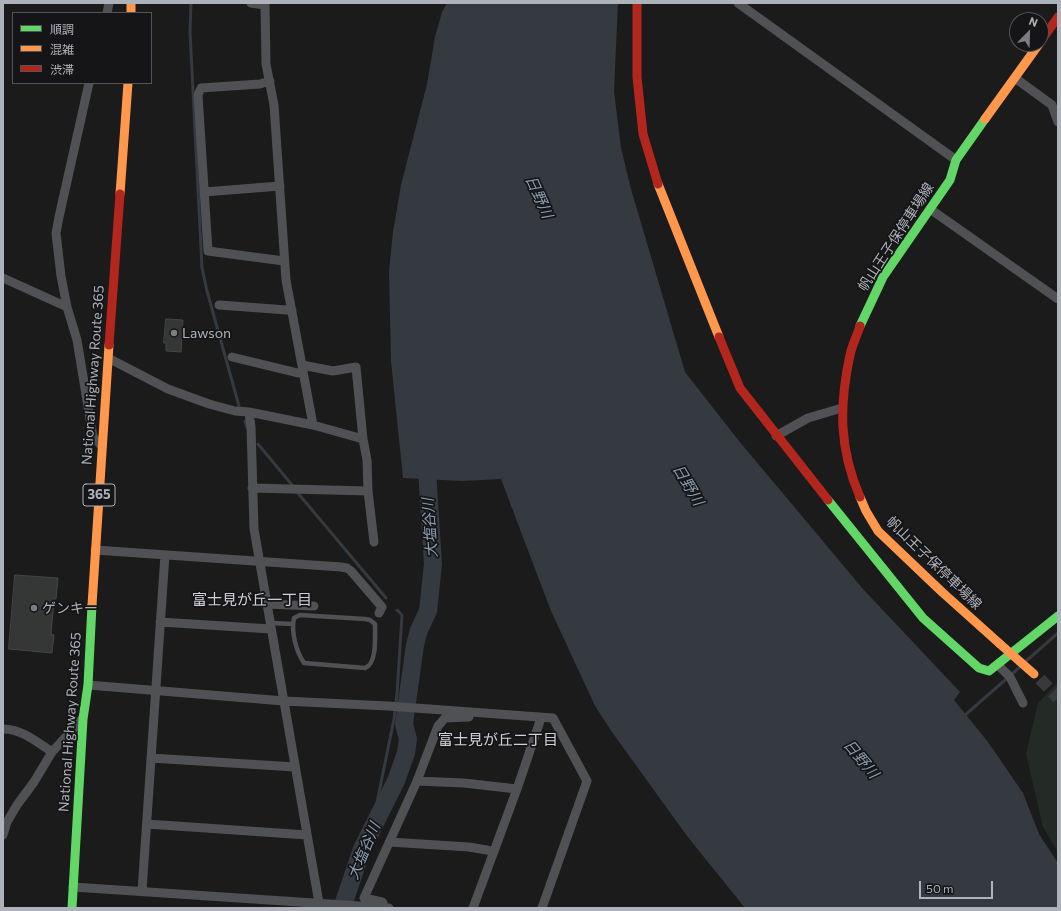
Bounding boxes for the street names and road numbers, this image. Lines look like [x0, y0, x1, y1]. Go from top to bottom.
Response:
street label: 帆山王子保停車場線 [855, 180, 937, 294]
street label: National Highway Route 365 [78, 285, 108, 465]
road number: 365 [83, 484, 115, 506]
street label: 帆山王子保停車場線 [883, 513, 985, 613]
street label: National Highway Route 365 [55, 632, 85, 812]

